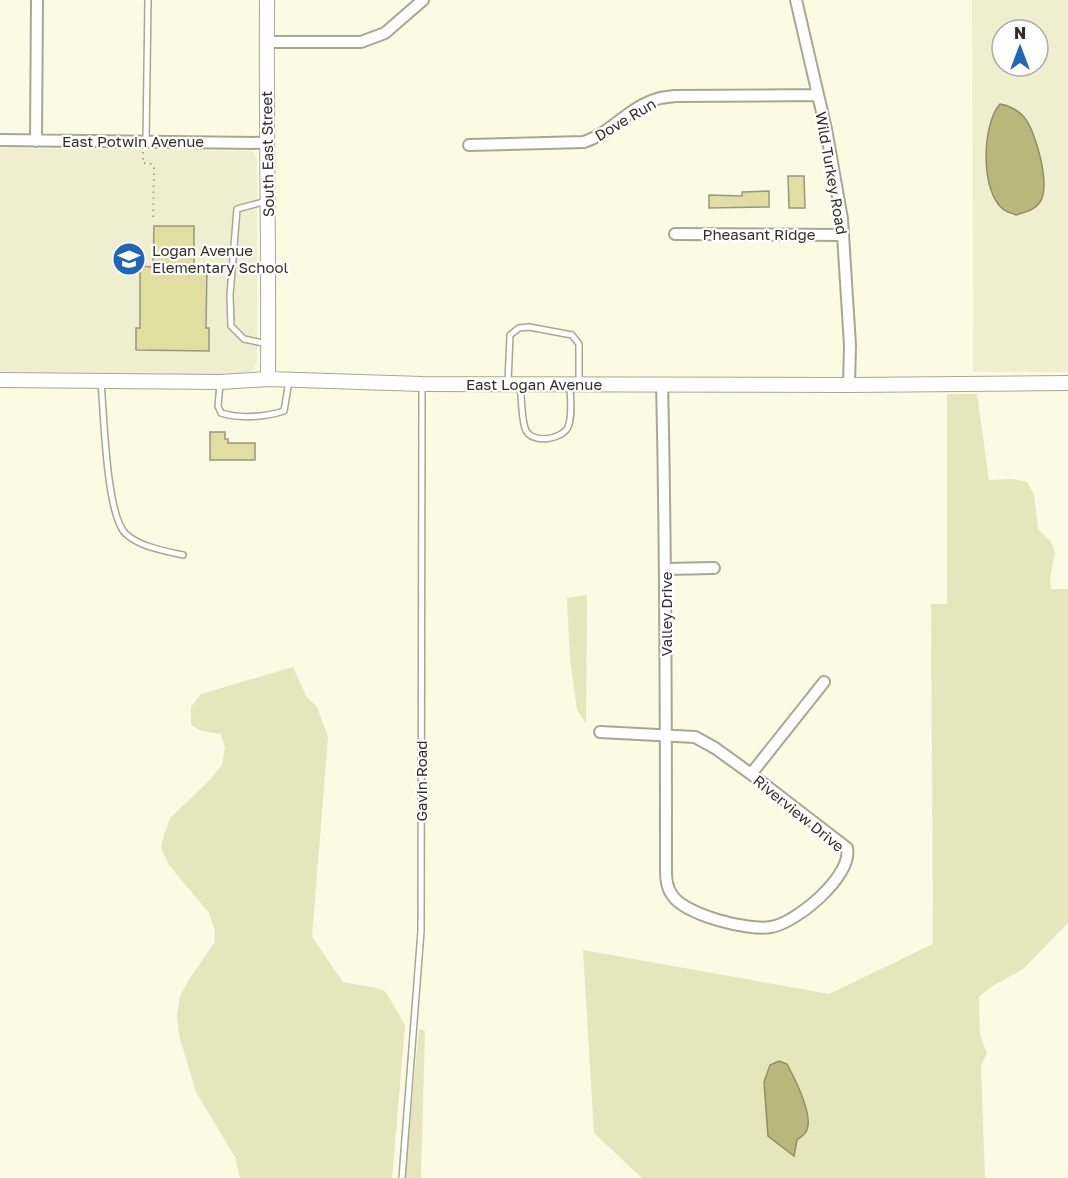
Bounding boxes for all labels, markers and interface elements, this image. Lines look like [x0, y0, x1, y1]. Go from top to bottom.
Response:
north arrow [990, 18, 1050, 78]
text: N [1014, 23, 1026, 43]
street label: South East Street [257, 91, 277, 217]
street label: Dove Run [591, 94, 659, 144]
street label: Wild Turkey Road [812, 110, 852, 236]
street label: East Potwin Avenue [62, 132, 204, 150]
street label: Pheasant Ridge [703, 225, 816, 243]
school or university icon: Logan Avenue Elementary School [111, 241, 147, 277]
place label: Logan Avenue Elementary School [152, 241, 288, 276]
street label: East Logan Avenue [466, 375, 602, 393]
street label: Valley Drive [657, 571, 675, 656]
street label: Gavin Road [412, 741, 430, 821]
street label: Riverview Drive [750, 771, 848, 855]

